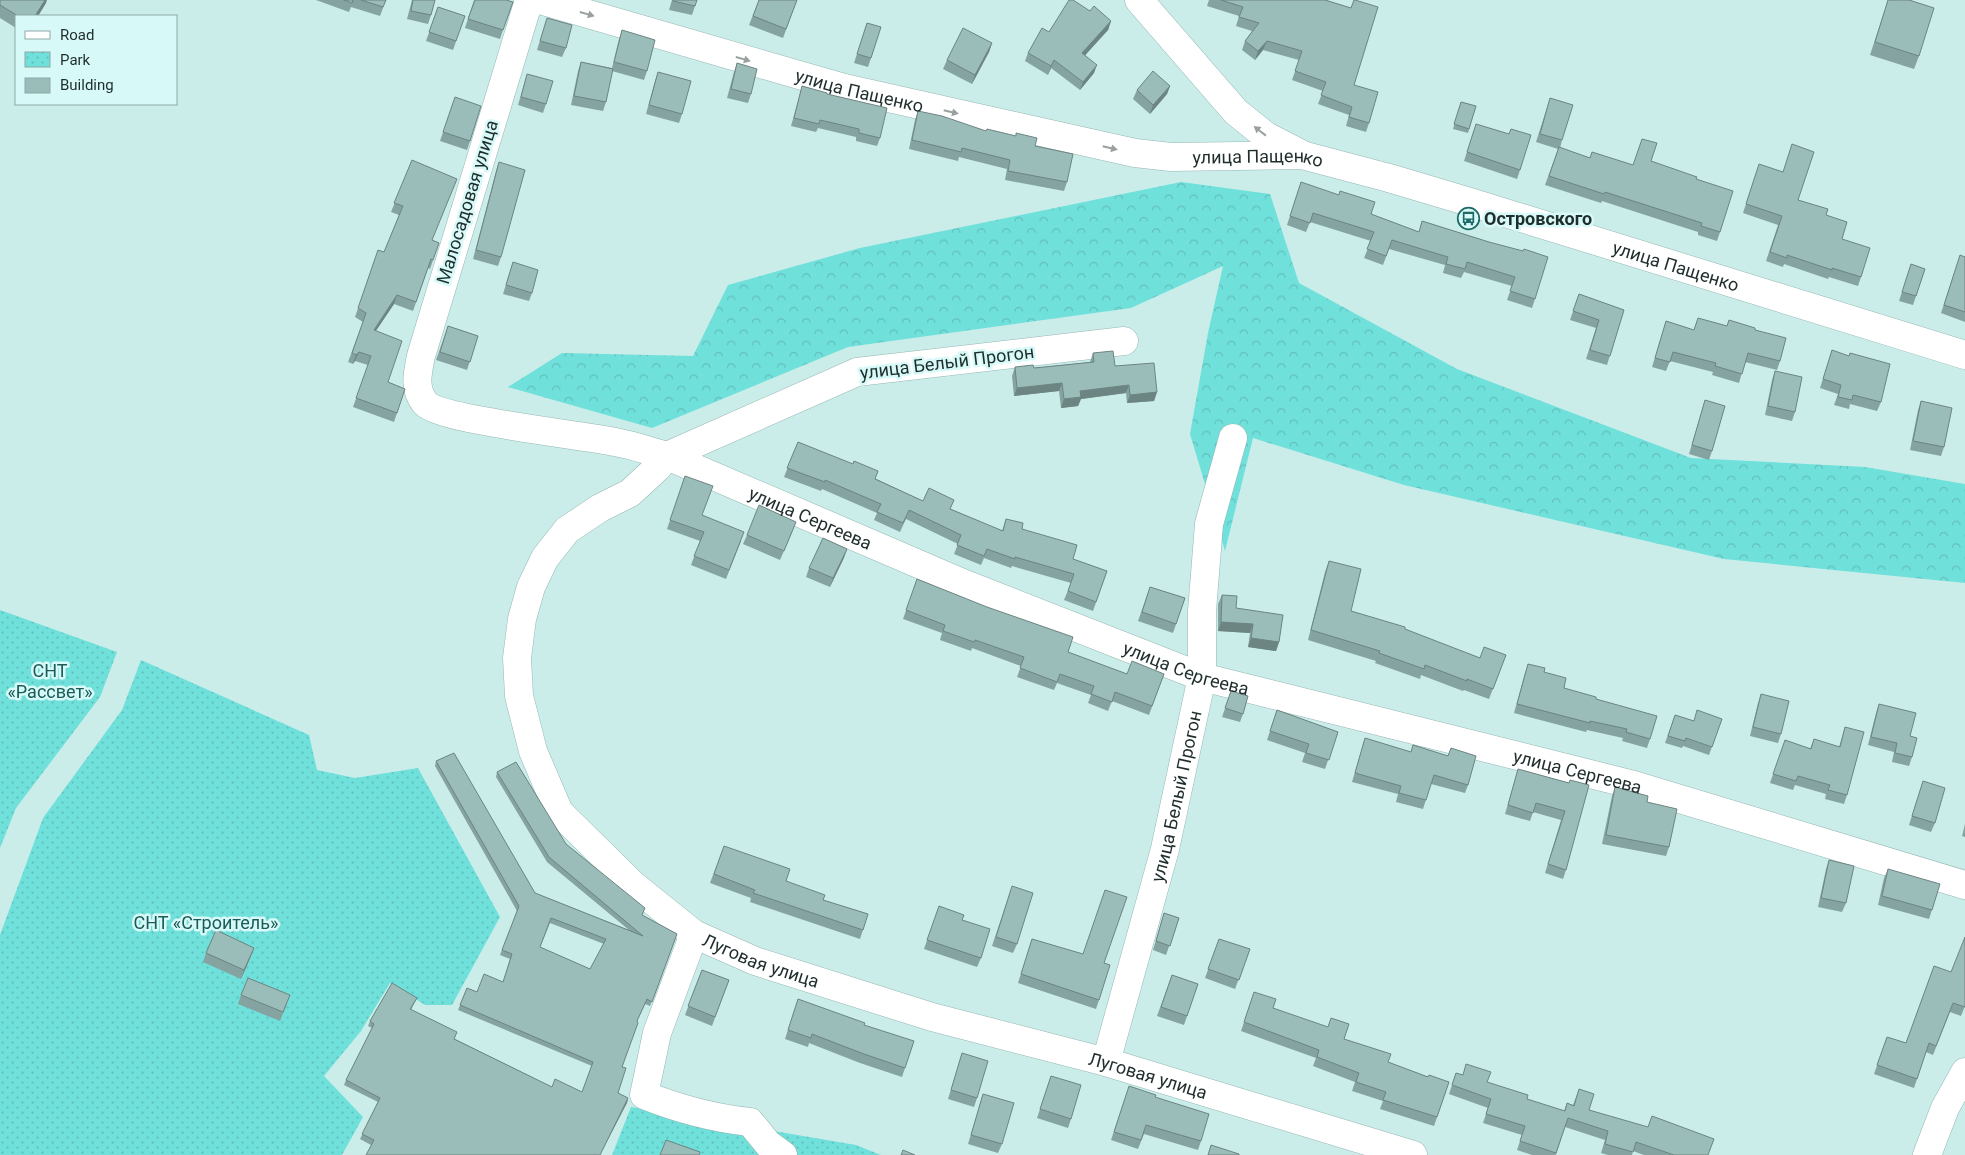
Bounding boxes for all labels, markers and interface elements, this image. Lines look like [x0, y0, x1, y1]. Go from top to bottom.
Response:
one-way arrow [580, 10, 595, 18]
legend [15, 15, 178, 105]
text: Road [60, 26, 94, 44]
text: Park [60, 51, 91, 69]
one-way arrow [736, 55, 751, 63]
street label: улица Пащенко [793, 64, 926, 116]
text: Building [60, 76, 114, 94]
one-way arrow [944, 108, 959, 116]
street label: Малосадовая улица [432, 117, 502, 287]
one-way arrow [1253, 126, 1267, 136]
one-way arrow [1102, 144, 1118, 152]
street label: улица Пащенко [1192, 144, 1326, 171]
bus stop icon: Островского [1456, 206, 1480, 230]
place label: Островского [1484, 208, 1592, 229]
street label: улица Пащенко [1610, 236, 1742, 295]
street label: улица Белый Прогон [859, 341, 1035, 383]
street label: улица Сергеева [746, 482, 875, 553]
street label: улица Сергеева [1120, 637, 1251, 699]
park label: СНТ «Рассвет» [7, 660, 93, 702]
street label: улица Белый Прогон [1146, 708, 1205, 884]
street label: улица Сергеева [1511, 745, 1645, 798]
park label: СНТ «Строитель» [134, 912, 278, 933]
street label: Луговая улица [700, 929, 822, 991]
street label: Луговая улица [1087, 1047, 1210, 1103]

